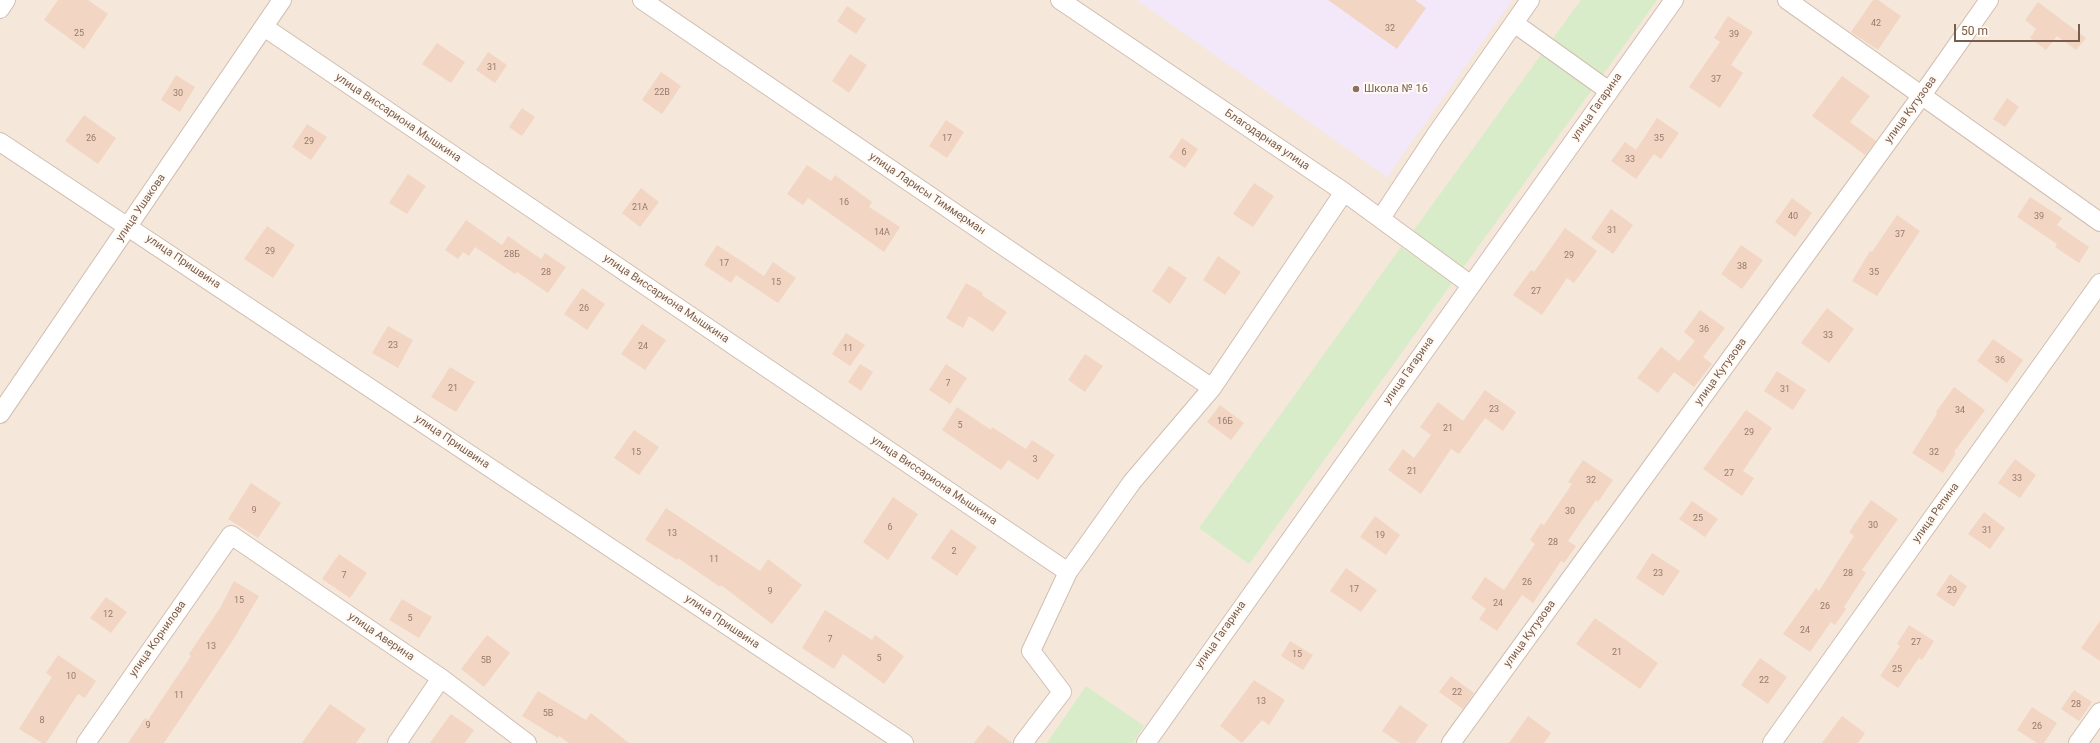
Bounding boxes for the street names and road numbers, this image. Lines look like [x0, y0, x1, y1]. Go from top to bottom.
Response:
street label: улица Виссариона Мышкина [332, 71, 464, 165]
street label: улица Гагарина [1569, 71, 1625, 143]
street label: улица Кутузова [1882, 74, 1940, 146]
street label: Благодарная улица [1222, 107, 1312, 173]
street label: улица Ларисы Тиммерман [866, 150, 988, 238]
street label: улица Ушакова [114, 172, 168, 244]
street label: улица Пришвина [143, 232, 223, 292]
street label: улица Виссариона Мышкина [600, 252, 732, 346]
street label: улица Гагарина [1381, 335, 1437, 407]
street label: улица Кутузова [1692, 336, 1750, 408]
street label: улица Пришвина [412, 412, 492, 472]
street label: улица Виссариона Мышкина [868, 434, 1000, 528]
street label: улица Репина [1910, 481, 1962, 545]
street label: улица Пришвина [682, 592, 762, 652]
street label: улица Корнилова [127, 598, 189, 680]
street label: улица Кутузова [1501, 598, 1559, 670]
street label: улица Гагарина [1193, 599, 1249, 671]
street label: улица Аверина [345, 610, 417, 664]

